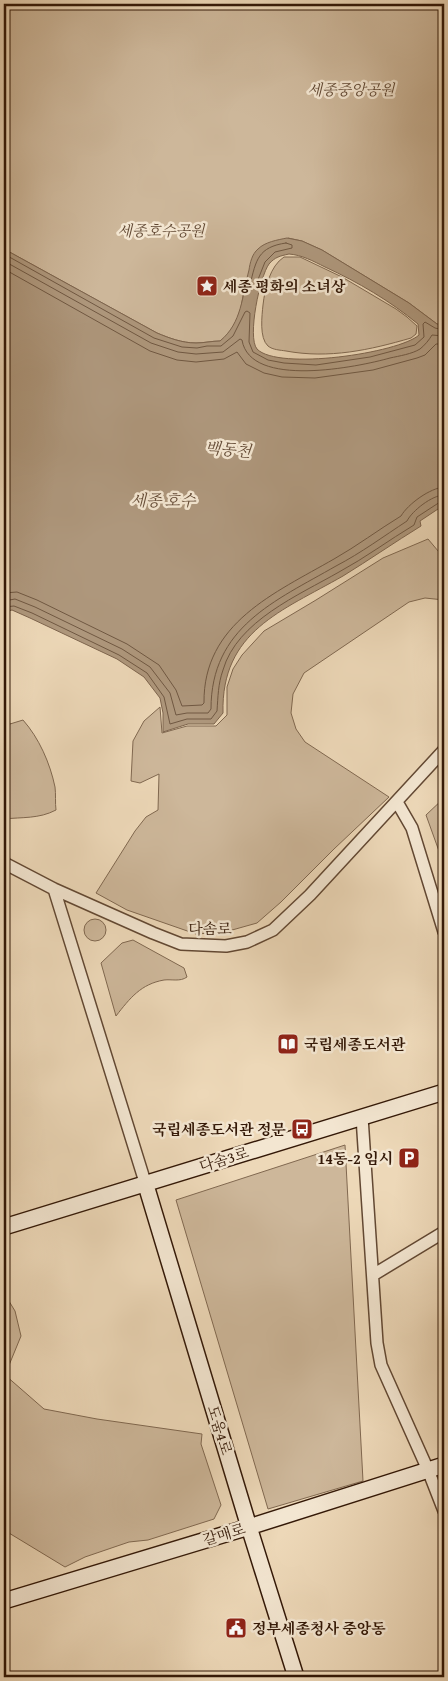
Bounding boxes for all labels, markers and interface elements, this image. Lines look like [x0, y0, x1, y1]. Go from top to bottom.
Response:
park label: 세종중앙공원 [308, 79, 396, 100]
park label: 세종호수공원 [118, 220, 206, 241]
place icon: 세종 평화의 소녀상 [195, 274, 219, 298]
place label: 세종 평화의 소녀상 [223, 276, 346, 297]
water label: 백동천 [204, 435, 254, 463]
water label: 세종 호수 [130, 488, 197, 512]
street label: 다솜로 [188, 918, 232, 939]
library icon: 국립세종도서관 [276, 1032, 300, 1056]
place label: 국립세종도서관 [304, 1034, 406, 1055]
bus stop icon: 국립세종도서관 정문 [290, 1117, 314, 1141]
place label: 국립세종도서관 정문 [152, 1119, 287, 1140]
street label: 다솜3로 [197, 1141, 252, 1176]
parking icon: 14동-2 임시 [397, 1146, 421, 1170]
place label: 14동-2 임시 [317, 1148, 393, 1169]
street label: 도움4로 [203, 1403, 238, 1458]
street label: 갈매로 [200, 1517, 248, 1550]
public building icon: 정부세종청사 중앙동 [224, 1616, 248, 1640]
place label: 정부세종청사 중앙동 [252, 1618, 386, 1639]

